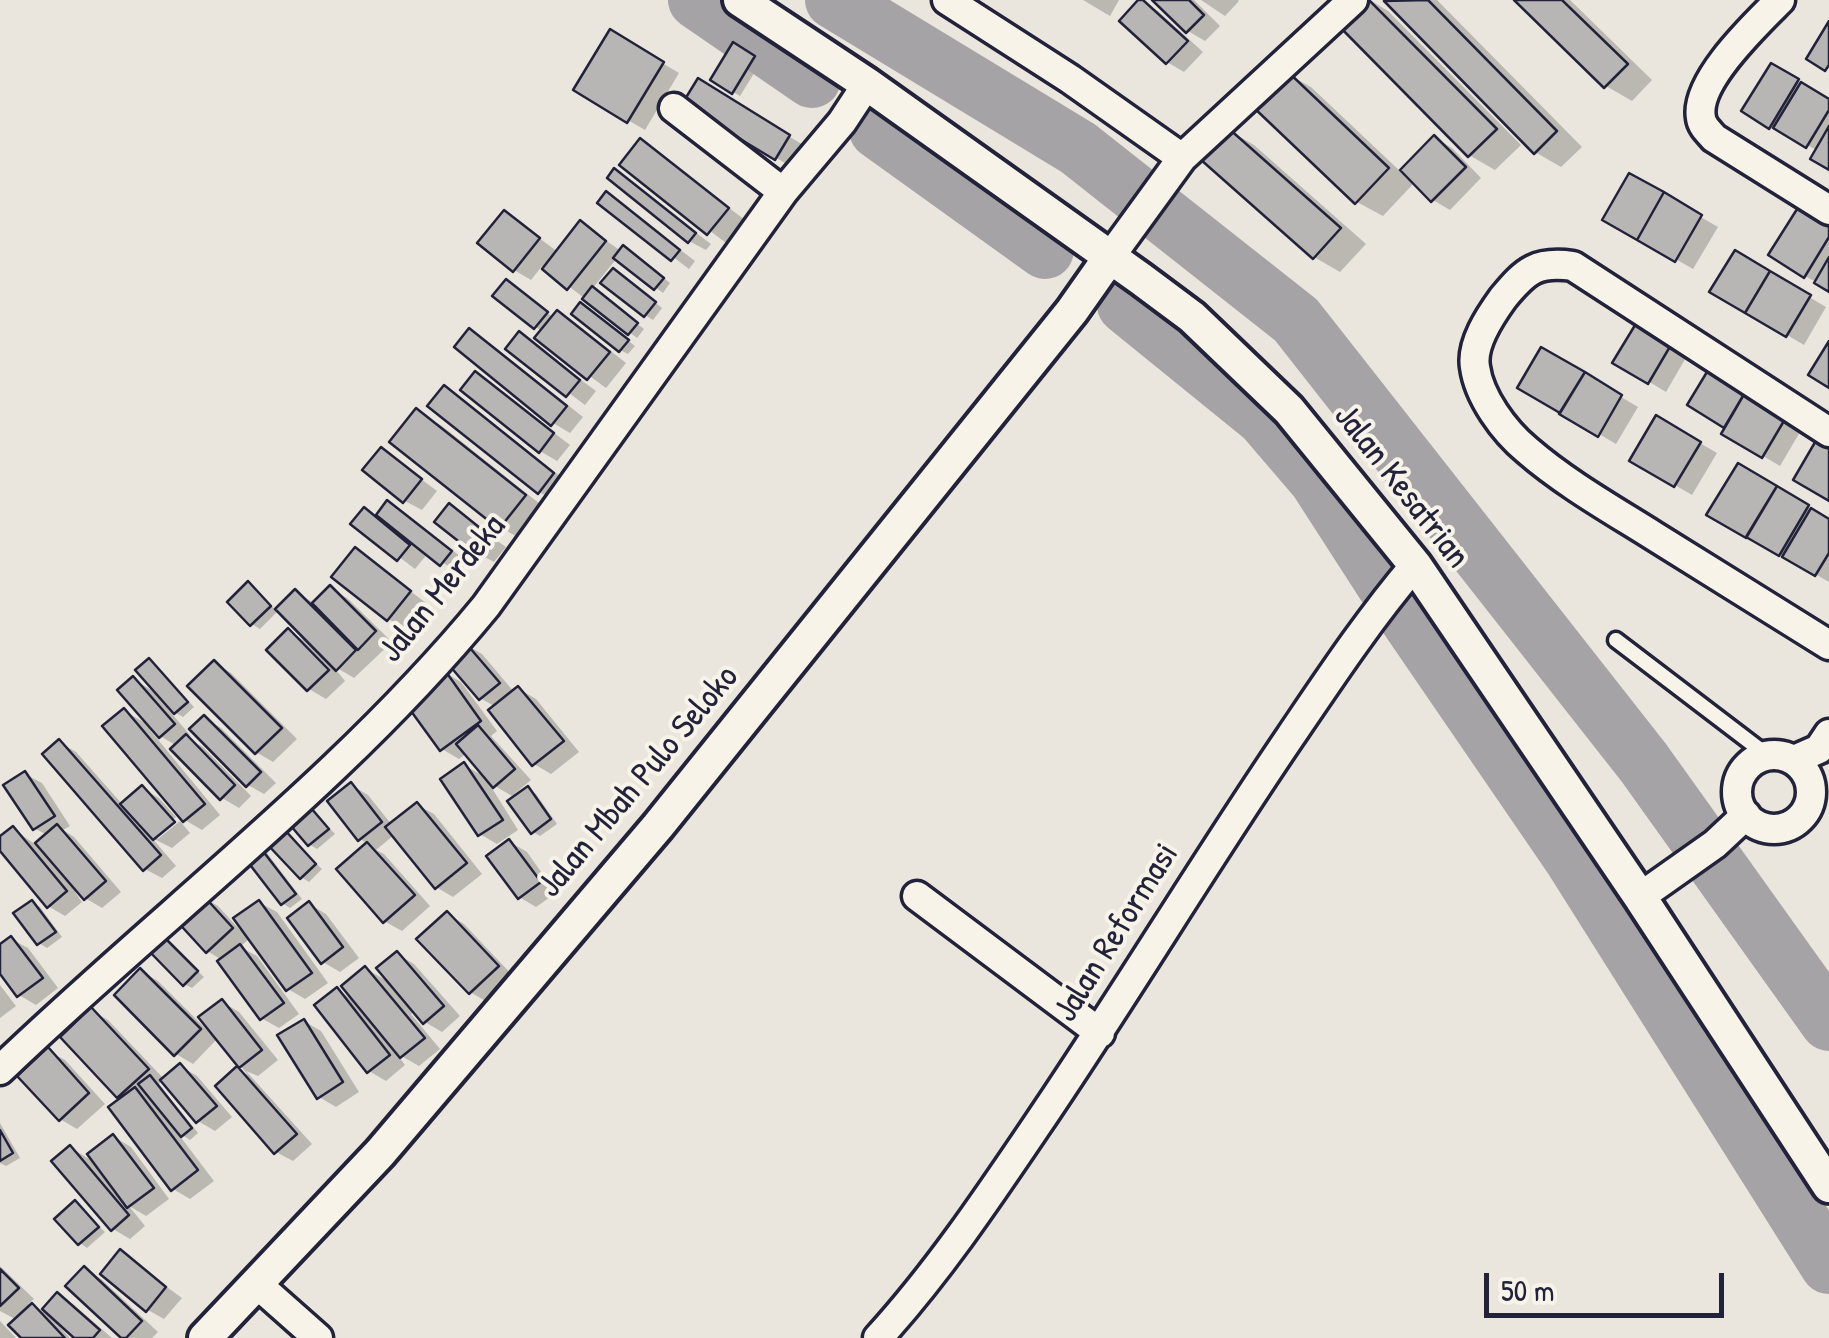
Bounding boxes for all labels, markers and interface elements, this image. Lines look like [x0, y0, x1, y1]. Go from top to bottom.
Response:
street label: Jalan Kesatrian [1324, 397, 1478, 577]
street label: Jalan Merdeka [371, 507, 515, 671]
street label: Jalan Mbah Pulo Seloko [530, 658, 748, 906]
street label: Jalan Reformasi [1046, 836, 1188, 1030]
scale bar [1489, 1253, 1729, 1315]
text: 50 m [1501, 1270, 1554, 1310]

